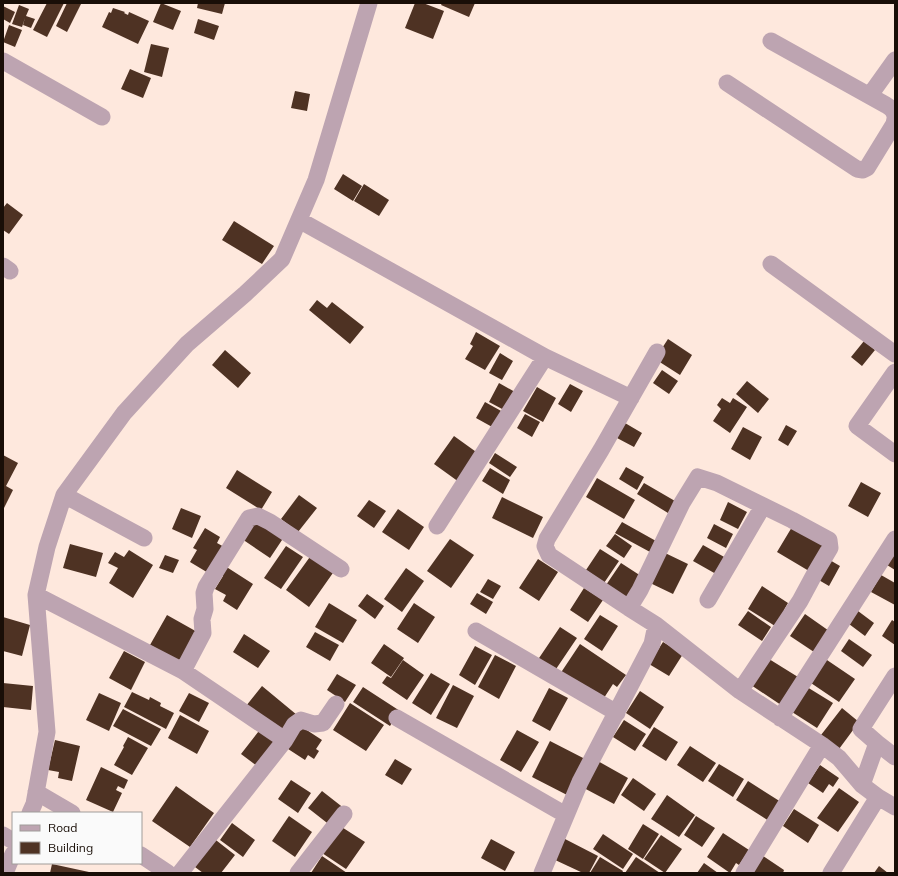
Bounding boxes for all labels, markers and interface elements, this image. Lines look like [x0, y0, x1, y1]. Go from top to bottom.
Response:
legend [12, 812, 142, 864]
text: Road [48, 820, 77, 835]
text: Building [48, 840, 93, 855]

